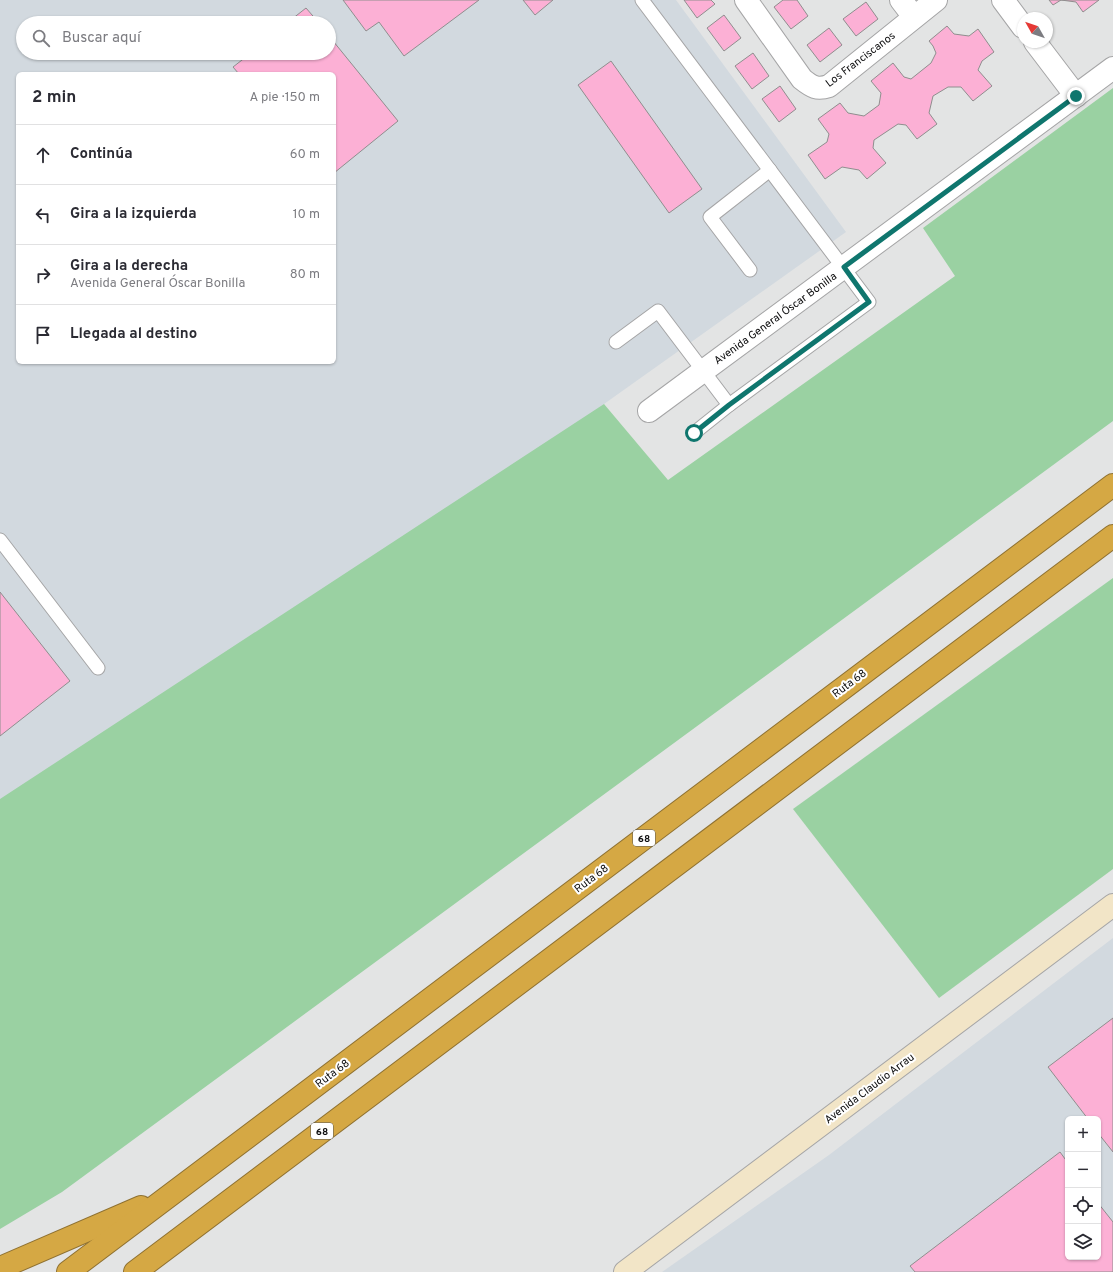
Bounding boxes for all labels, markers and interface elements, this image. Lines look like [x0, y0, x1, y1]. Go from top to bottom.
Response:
north arrow [1017, 12, 1053, 48]
search box [16, 16, 336, 60]
icon: search [30, 27, 52, 49]
text: Buscar aquí [62, 29, 141, 48]
street label: Los Franciscanos [823, 29, 898, 91]
text: 2 min [32, 87, 76, 109]
route end [1067, 87, 1085, 105]
text: A pie · 150 m [250, 90, 320, 106]
icon: ahead [32, 144, 54, 166]
text: Continúa [70, 145, 132, 164]
text: 60 m [290, 147, 320, 163]
icon: left [32, 204, 54, 226]
text: Gira a la izquierda [70, 205, 197, 224]
text: 10 m [293, 207, 320, 223]
text: Gira a la derecha [70, 257, 188, 276]
icon: right [32, 264, 54, 286]
text: 80 m [290, 267, 320, 283]
street label: Avenida General Óscar Bonilla [711, 269, 840, 368]
text: Avenida General Óscar Bonilla [70, 276, 245, 292]
icon: arrive [32, 324, 54, 346]
text: Llegada al destino [70, 325, 197, 344]
route start [685, 424, 703, 442]
street label: Ruta 68 [830, 666, 869, 701]
road number: 68 [633, 830, 655, 846]
street label: Ruta 68 [572, 861, 611, 896]
street label: Avenida Claudio Arrau [822, 1050, 917, 1127]
street label: Ruta 68 [313, 1056, 352, 1091]
map controls [1065, 1116, 1101, 1260]
button: + [1065, 1116, 1101, 1152]
road number: 68 [311, 1123, 333, 1139]
button: − [1065, 1152, 1101, 1188]
button: locate [1065, 1188, 1101, 1224]
button: layers [1065, 1224, 1101, 1260]

